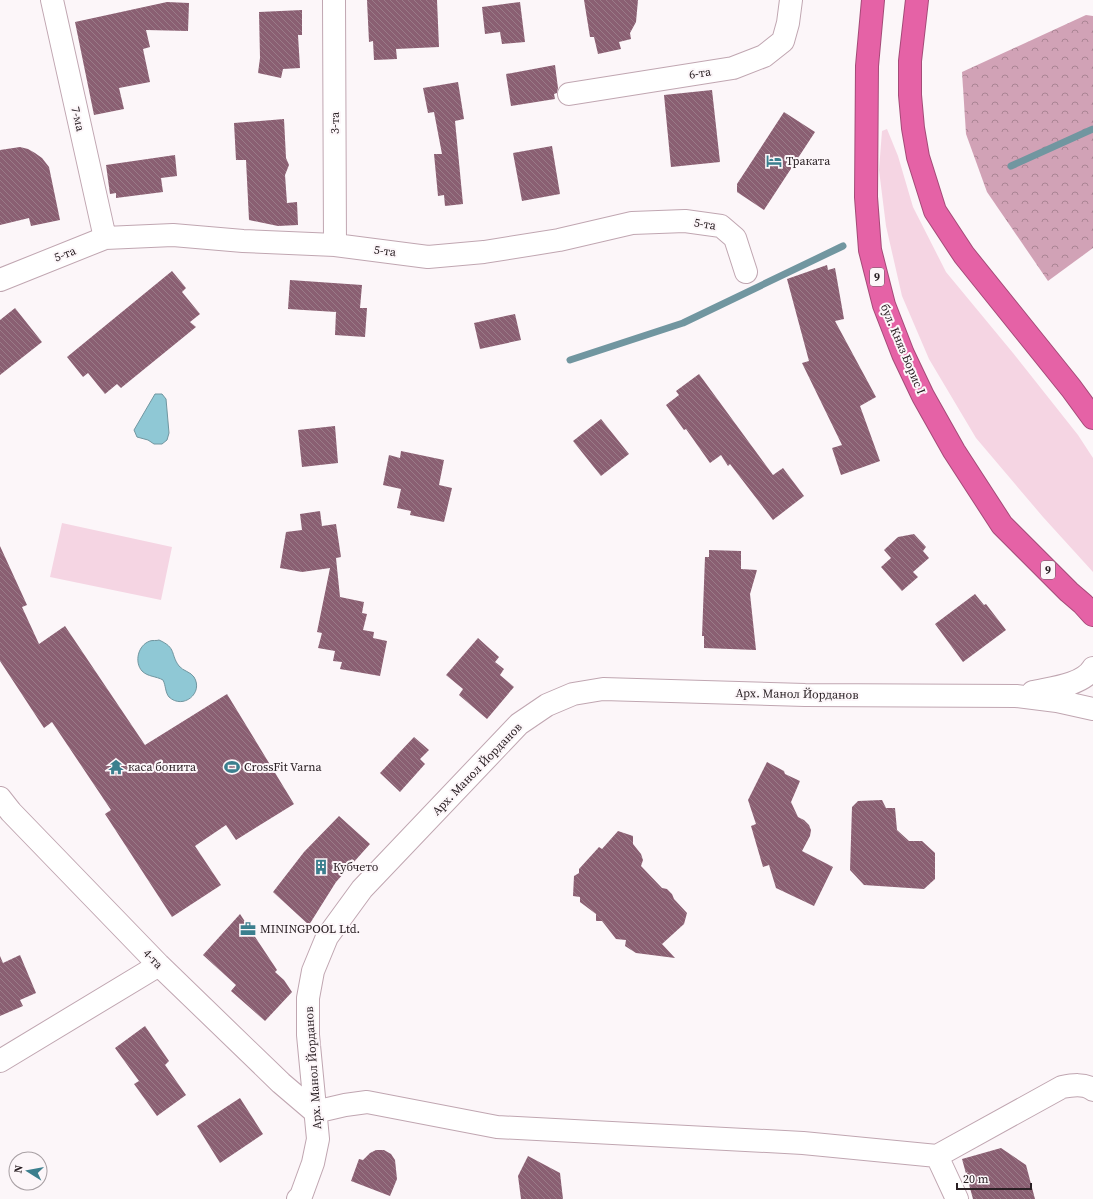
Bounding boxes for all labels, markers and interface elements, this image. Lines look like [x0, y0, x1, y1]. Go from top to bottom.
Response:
street label: 6-та [688, 63, 713, 83]
street label: 7-ма [67, 105, 89, 134]
street label: 3-та [327, 111, 343, 134]
hotel icon: Траката [765, 152, 783, 170]
place label: Траката [786, 153, 831, 169]
street label: 5-та [693, 214, 718, 234]
street label: 5-та [52, 242, 79, 265]
street label: 5-та [373, 242, 398, 260]
road number: 9 [870, 268, 884, 286]
street label: бул. Княз Борис I [877, 301, 929, 397]
road number: 9 [1041, 561, 1055, 579]
street label: Арх. Манол Йорданов [735, 685, 859, 703]
street label: Арх. Манол Йорданов [429, 719, 525, 819]
temple icon: каса бонита [107, 758, 125, 776]
sports icon: CrossFit Varna [223, 758, 241, 776]
place label: каса бонита [128, 759, 197, 775]
place label: CrossFit Varna [244, 759, 323, 775]
building icon: Кубчето [312, 858, 330, 876]
place label: Кубчето [333, 859, 379, 875]
office icon: MININGPOOL Ltd. [239, 920, 257, 938]
place label: MININGPOOL Ltd. [260, 921, 360, 937]
street label: 4-та [140, 945, 167, 973]
street label: Арх. Манол Йорданов [301, 1006, 325, 1130]
north arrow [8, 1151, 48, 1191]
text: N [11, 1164, 27, 1175]
scale bar [957, 1165, 1031, 1191]
text: 20 m [963, 1171, 989, 1187]

